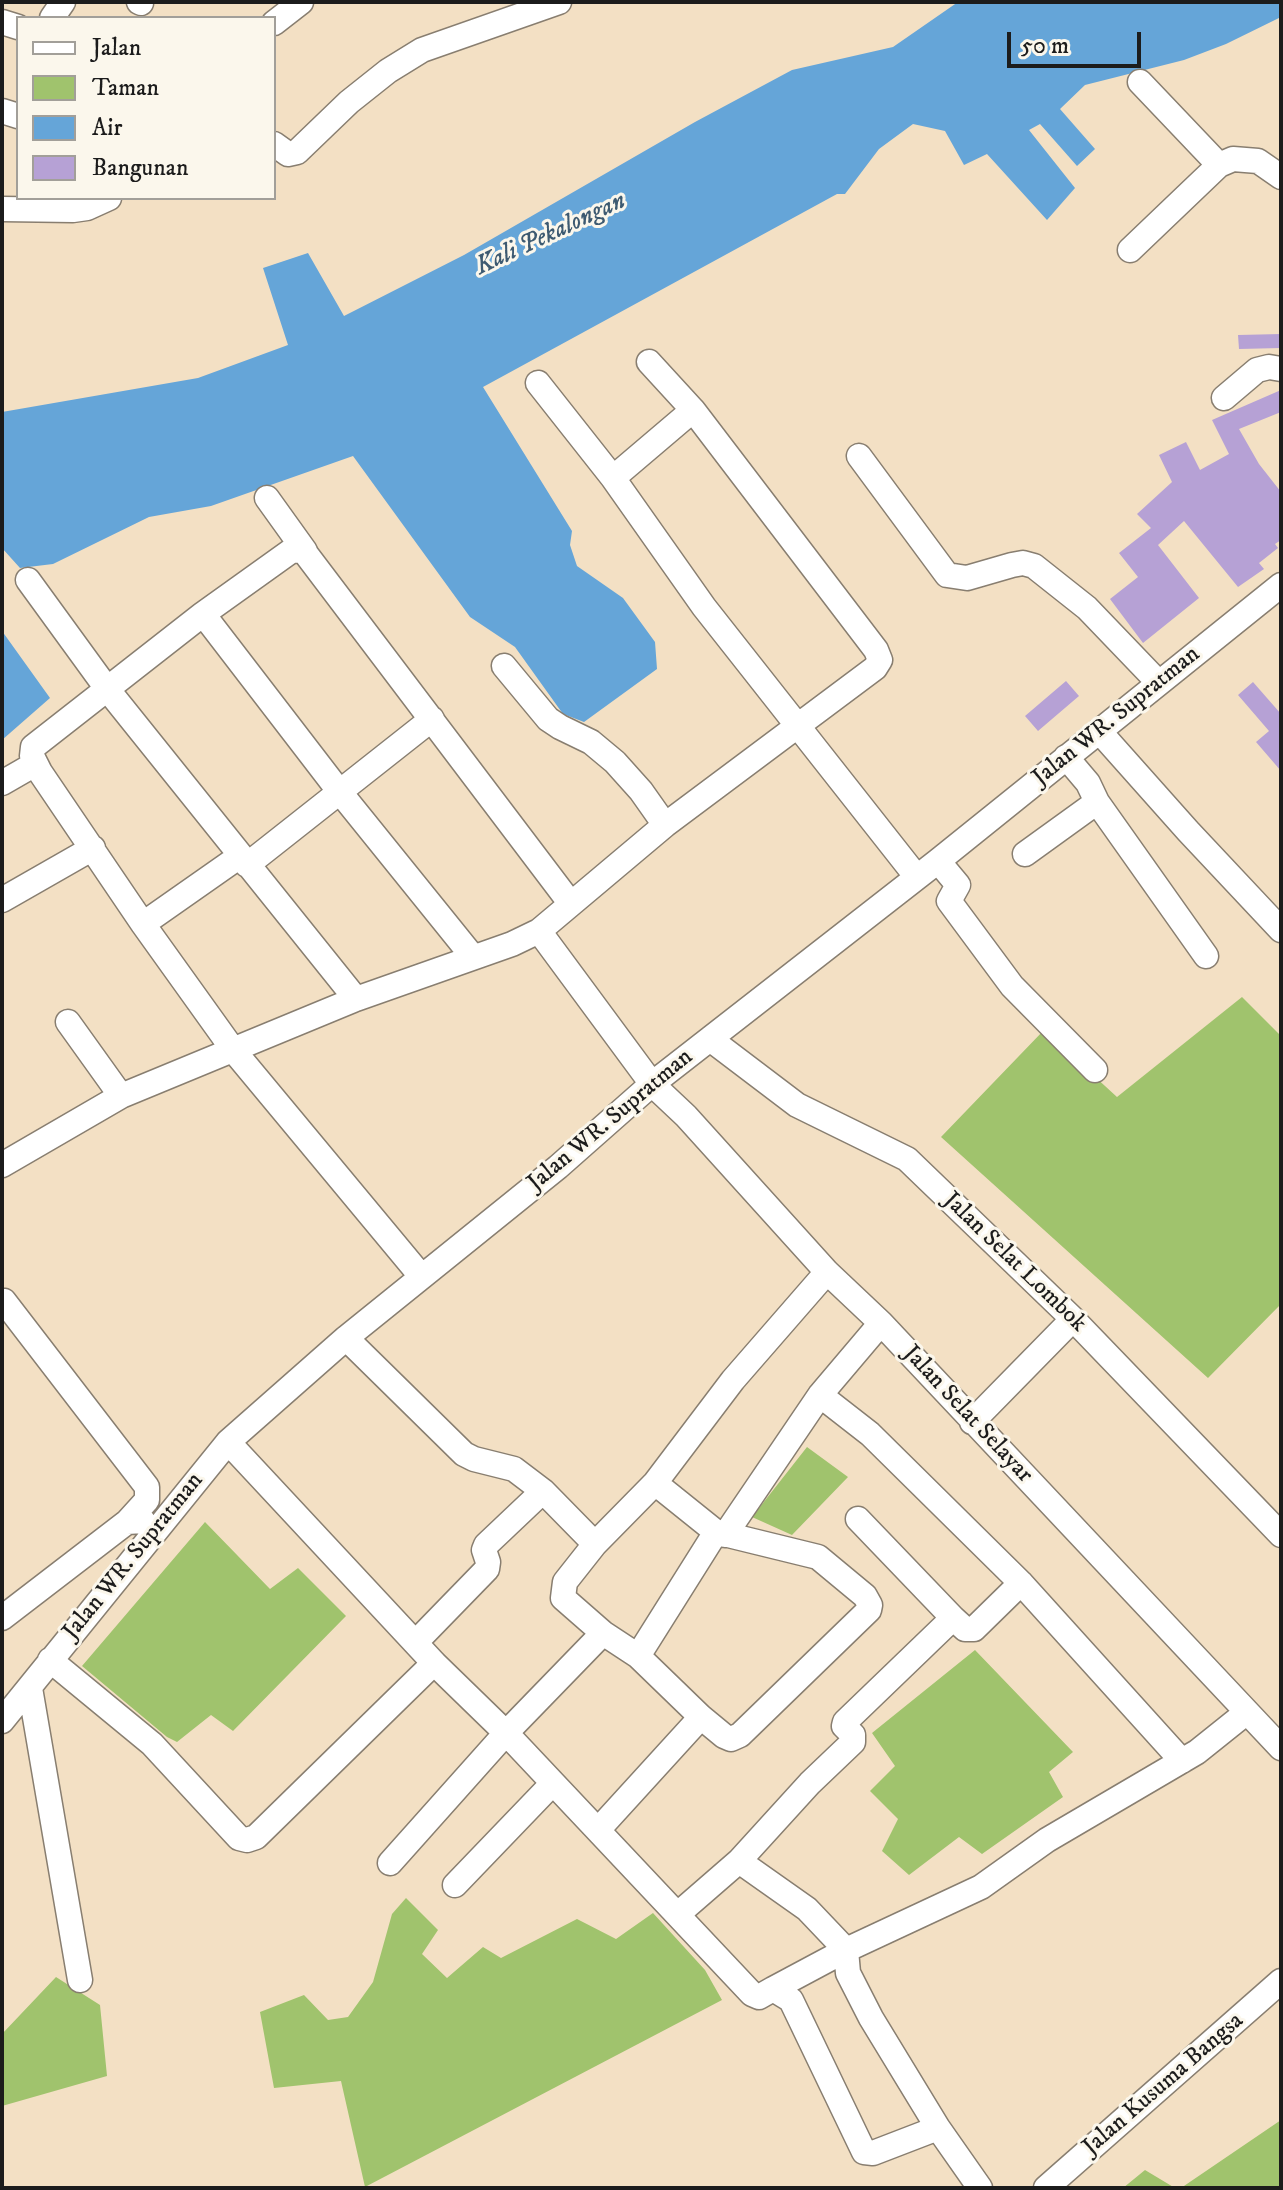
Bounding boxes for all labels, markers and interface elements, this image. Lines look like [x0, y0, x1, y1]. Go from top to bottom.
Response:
legend [16, 16, 276, 200]
scale bar [1011, 16, 1145, 66]
text: 50 m [1021, 31, 1069, 61]
text: Jalan [92, 33, 141, 63]
text: Taman [92, 73, 159, 103]
text: Air [92, 113, 122, 143]
text: Bangunan [92, 153, 188, 183]
water label: Kali Pekalongan [471, 187, 631, 283]
street label: Jalan WR. Supratman [1028, 641, 1206, 793]
street label: Jalan WR. Supratman [523, 1043, 699, 1199]
street label: Jalan Selat Lombok [936, 1187, 1092, 1339]
street label: Jalan Selat Selayar [896, 1340, 1038, 1490]
street label: Jalan WR. Supratman [58, 1468, 210, 1646]
street label: Jalan Kusuma Bangsa [1078, 2007, 1250, 2163]

